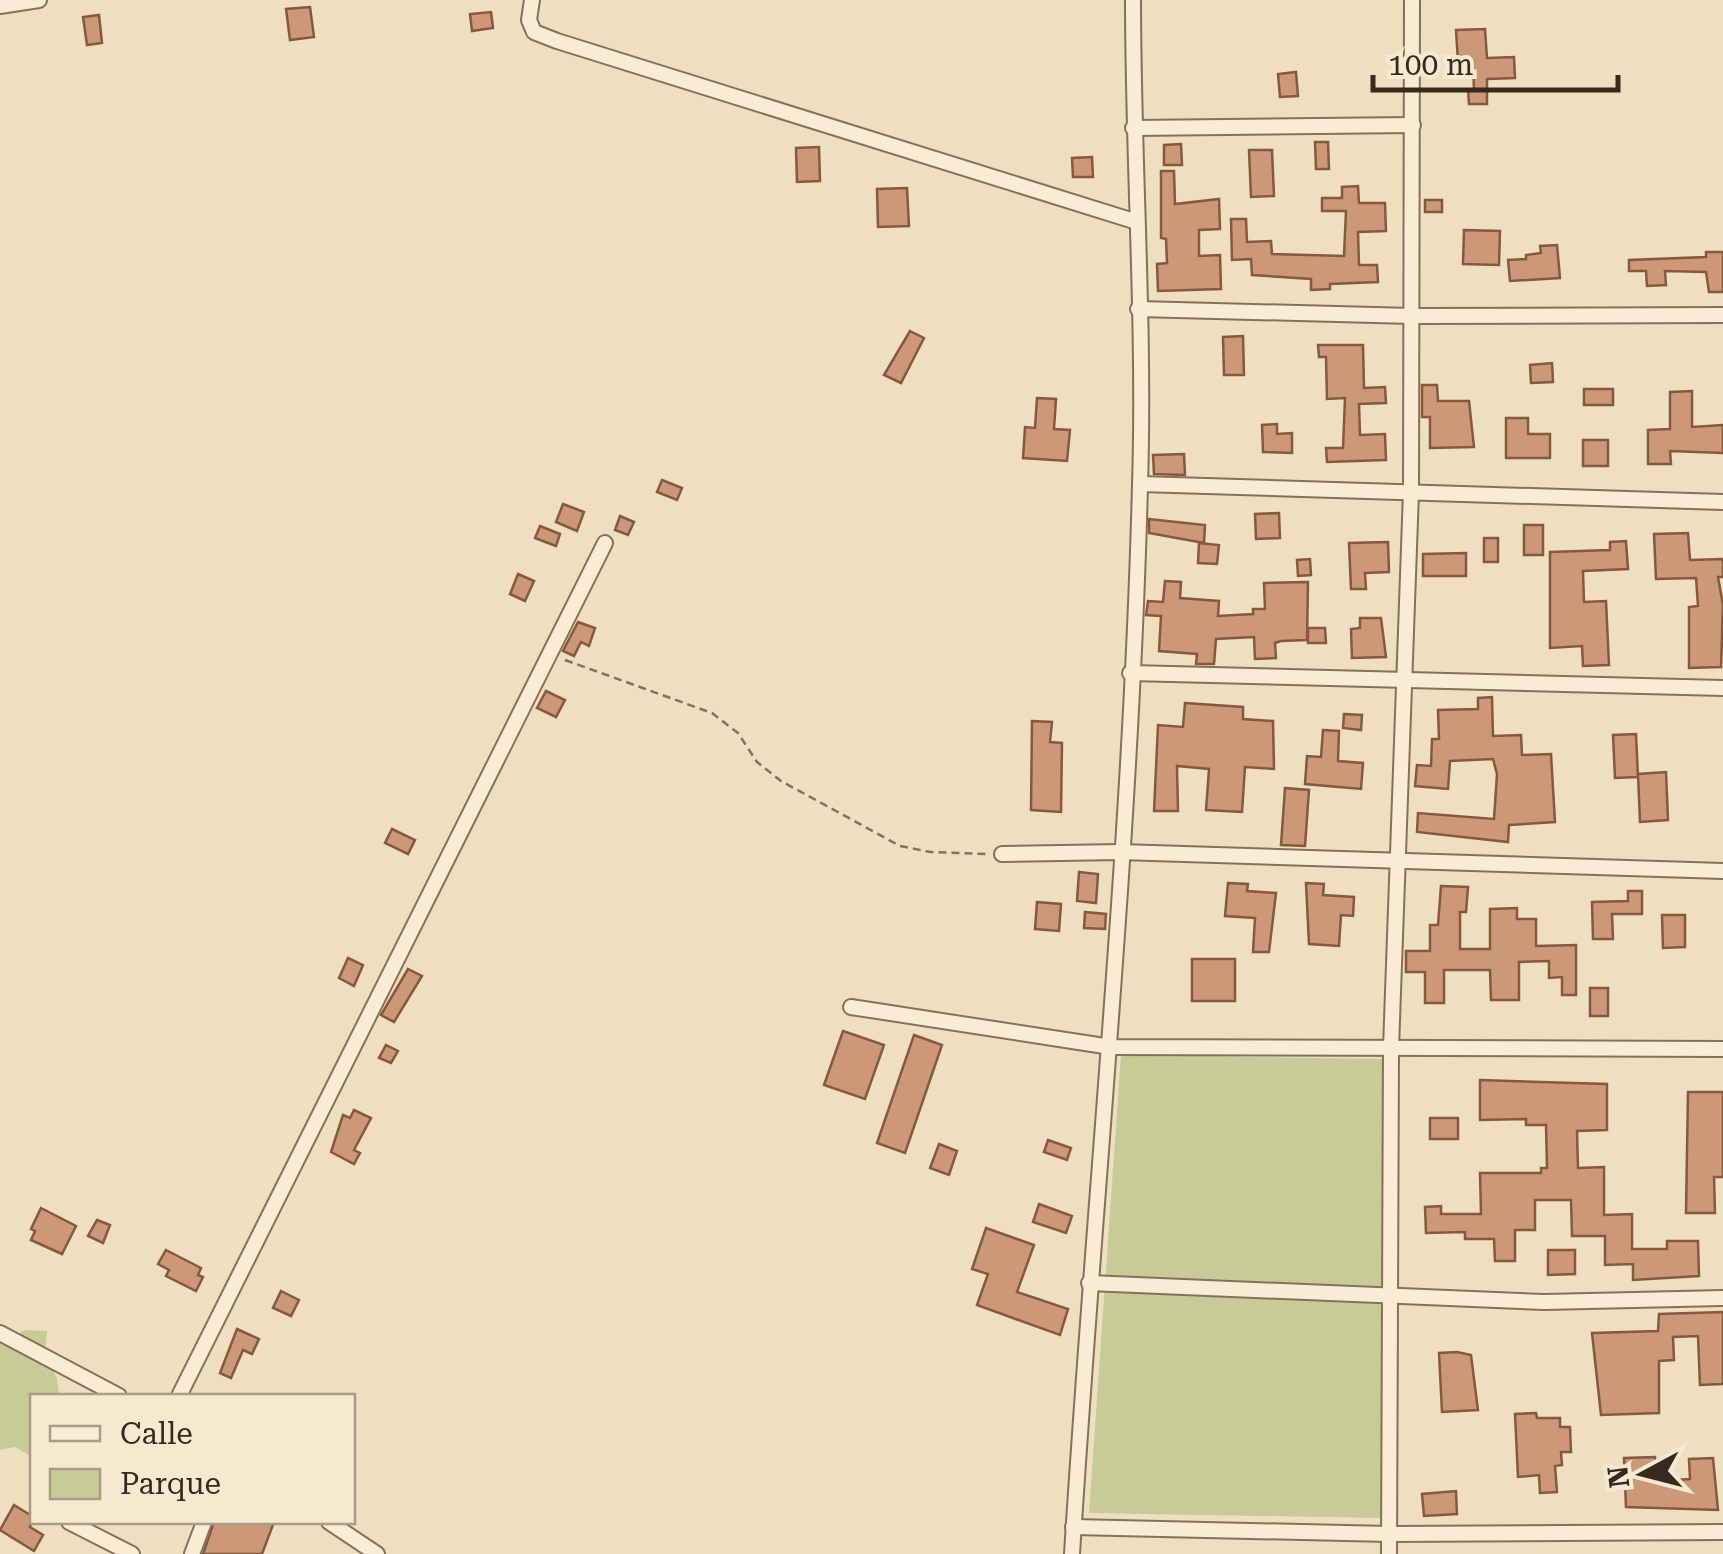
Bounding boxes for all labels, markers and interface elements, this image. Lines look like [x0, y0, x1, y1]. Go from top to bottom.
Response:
scale bar [1373, 30, 1618, 92]
text: 100 m [1388, 47, 1473, 82]
legend [30, 1394, 355, 1524]
text: Calle [120, 1416, 193, 1451]
north arrow [1593, 1424, 1693, 1524]
text: N [1601, 1464, 1636, 1490]
text: Parque [120, 1466, 221, 1501]

